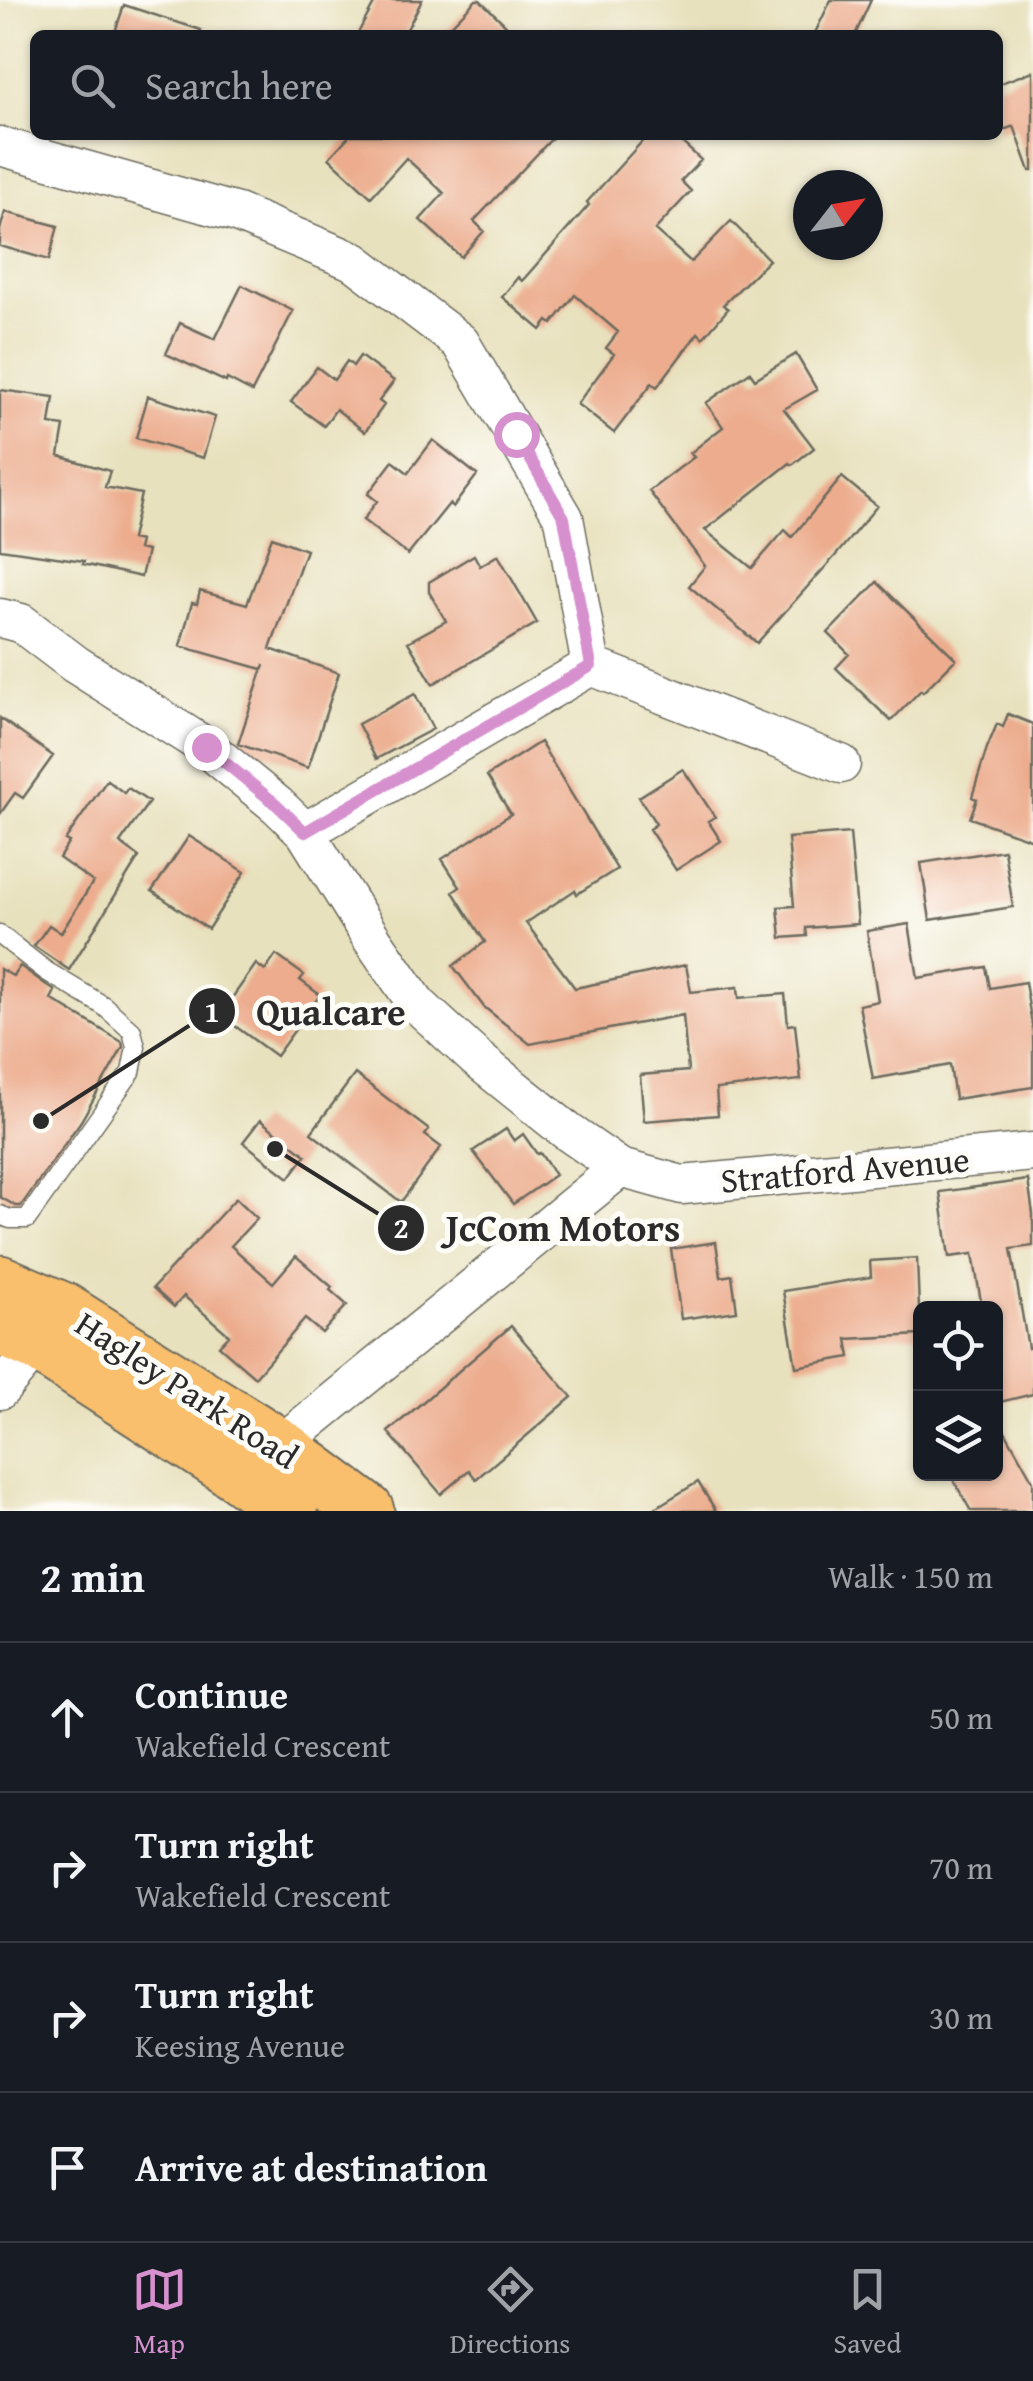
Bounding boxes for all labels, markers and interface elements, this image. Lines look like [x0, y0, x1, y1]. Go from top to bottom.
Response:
search box [30, 30, 1003, 140]
text: Search here [145, 57, 333, 113]
icon: search [65, 58, 120, 113]
north arrow [793, 170, 883, 260]
route start [494, 412, 540, 458]
route end [184, 725, 230, 771]
callout: Qualcare [187, 977, 426, 1045]
text: Qualcare [256, 983, 406, 1039]
text: 1 [204, 989, 220, 1033]
street label: Stratford Avenue [718, 1133, 971, 1206]
callout: JcCom Motors [376, 1194, 700, 1262]
text: JcCom Motors [440, 1199, 680, 1255]
text: 2 [393, 1205, 409, 1249]
street label: Hagley Park Road [66, 1298, 309, 1481]
map controls [913, 1301, 1003, 1481]
button: locate [913, 1301, 1003, 1391]
button: layers [913, 1391, 1003, 1481]
text: 2 min [40, 1546, 145, 1607]
text: Walk · 150 m [828, 1553, 993, 1600]
text: Continue [135, 1666, 288, 1722]
icon: ahead [40, 1690, 95, 1745]
text: 50 m [929, 1694, 993, 1741]
text: Wakefield Crescent [135, 1722, 390, 1769]
text: Turn right [135, 1816, 314, 1872]
icon: right [40, 1840, 95, 1895]
text: 70 m [929, 1844, 993, 1891]
text: Wakefield Crescent [135, 1872, 390, 1919]
text: Turn right [135, 1966, 314, 2022]
icon: right [40, 1990, 95, 2045]
text: 30 m [929, 1994, 993, 2041]
text: Keesing Avenue [135, 2022, 345, 2069]
text: Arrive at destination [135, 2139, 488, 2195]
icon: arrive [40, 2140, 95, 2195]
tab: Map [132, 2262, 187, 2363]
tab: Directions [450, 2262, 570, 2363]
tab: Saved [834, 2262, 901, 2363]

